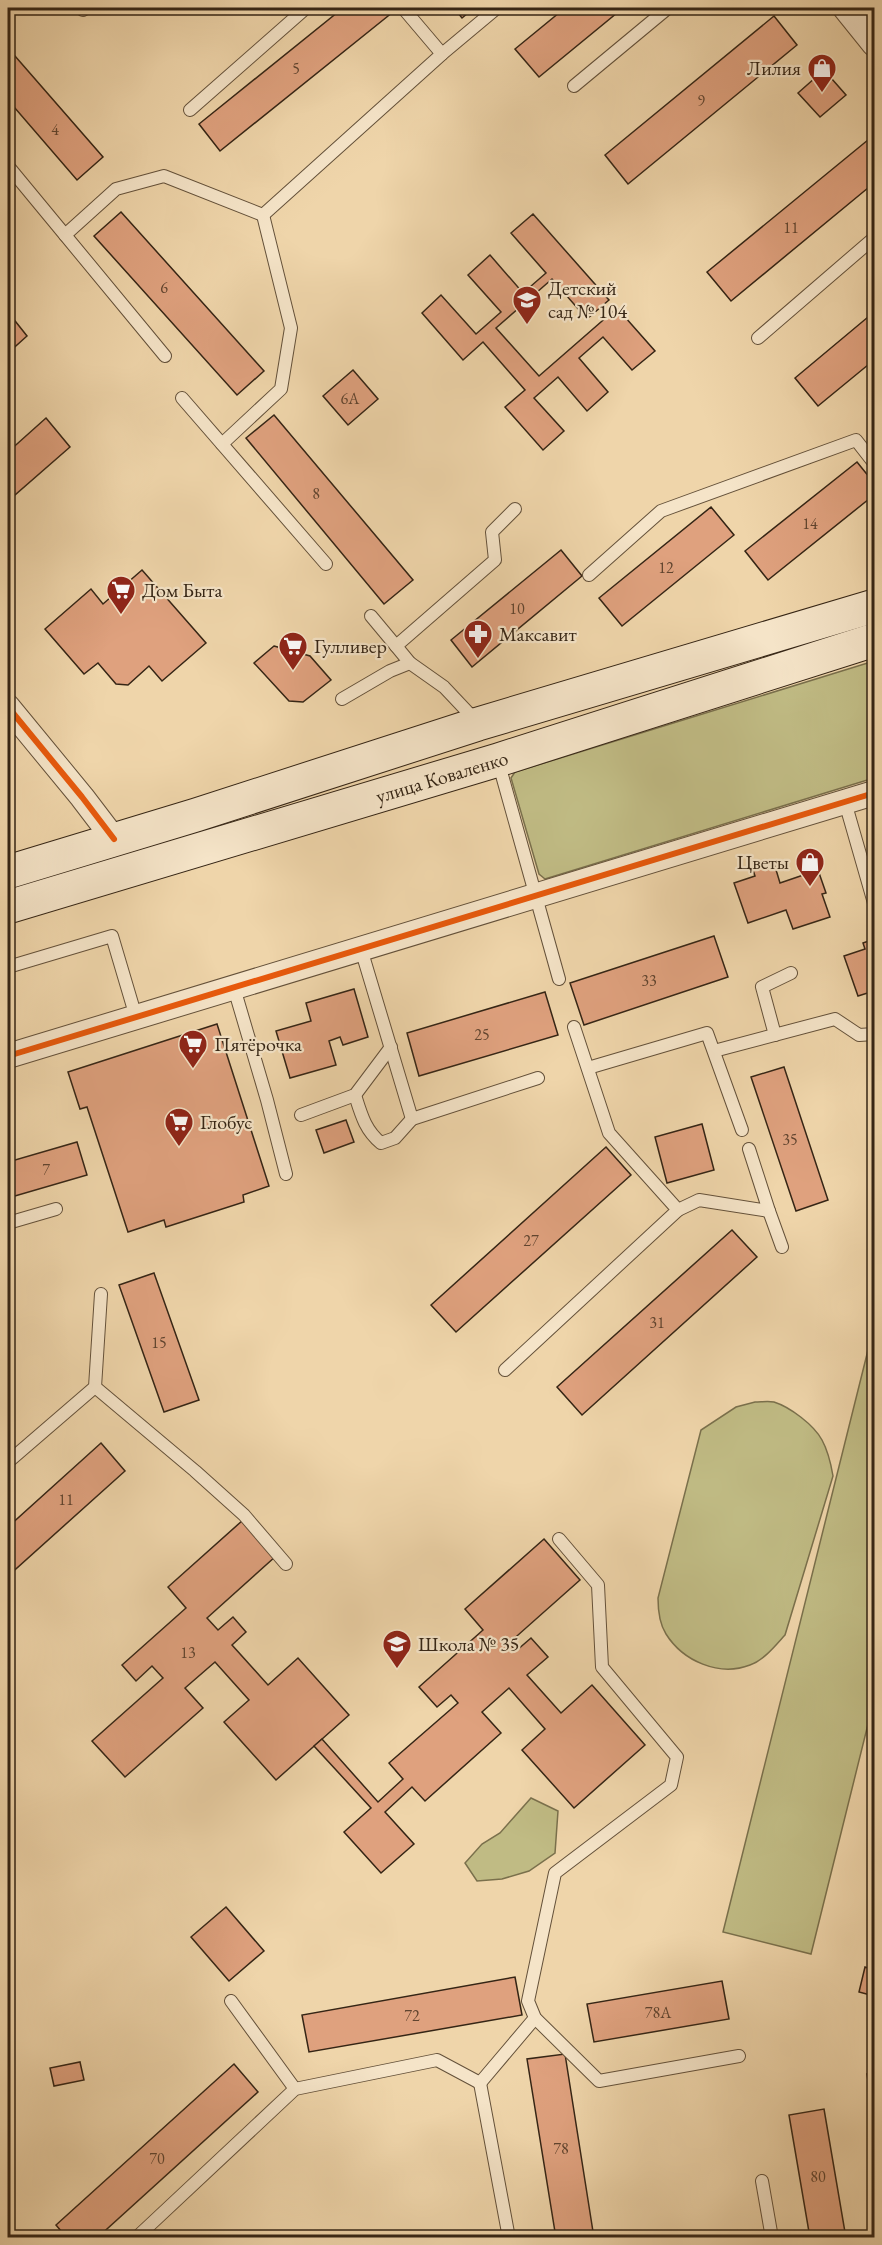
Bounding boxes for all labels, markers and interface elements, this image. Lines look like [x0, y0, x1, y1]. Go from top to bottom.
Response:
shop icon: Лилия [806, 52, 838, 94]
place label: Лилия [747, 55, 801, 81]
house number: 5 [292, 58, 300, 79]
house number: 9 [697, 90, 705, 111]
house number: 4 [51, 119, 59, 140]
house number: 11 [783, 217, 799, 238]
place label: Детский сад № 104 [548, 275, 627, 324]
house number: 6 [160, 277, 168, 298]
school or university icon: Детский сад № 104 [511, 284, 543, 326]
house number: 6А [341, 388, 360, 409]
house number: 8 [312, 483, 320, 504]
house number: 14 [802, 513, 818, 534]
house number: 12 [658, 557, 674, 578]
supermarket icon: Дом Быта [105, 574, 137, 616]
place label: Дом Быта [142, 577, 222, 603]
house number: 10 [509, 598, 525, 619]
pharmacy icon: Максавит [462, 618, 494, 660]
place label: Максавит [499, 621, 577, 647]
supermarket icon: Гулливер [277, 630, 309, 672]
place label: Гулливер [314, 633, 387, 659]
street label: улица Коваленко [373, 745, 511, 809]
shop icon: Цветы [794, 846, 826, 888]
place label: Цветы [737, 849, 789, 875]
house number: 33 [641, 970, 657, 991]
house number: 25 [474, 1024, 490, 1045]
supermarket icon: Пятёрочка [177, 1028, 209, 1070]
place label: Пятёрочка [214, 1031, 302, 1057]
supermarket icon: Глобус [163, 1106, 195, 1148]
place label: Глобус [200, 1109, 252, 1135]
house number: 35 [782, 1129, 798, 1150]
house number: 7 [42, 1159, 50, 1180]
house number: 27 [523, 1230, 539, 1251]
house number: 31 [649, 1312, 665, 1333]
house number: 15 [151, 1332, 167, 1353]
house number: 11 [58, 1489, 74, 1510]
school or university icon: Школа № 35 [381, 1628, 413, 1670]
place label: Школа № 35 [418, 1631, 519, 1657]
house number: 13 [180, 1642, 196, 1663]
house number: 78А [645, 2002, 672, 2023]
house number: 72 [404, 2005, 420, 2026]
house number: 78 [553, 2138, 569, 2159]
house number: 70 [149, 2148, 165, 2169]
house number: 80 [810, 2166, 826, 2187]

